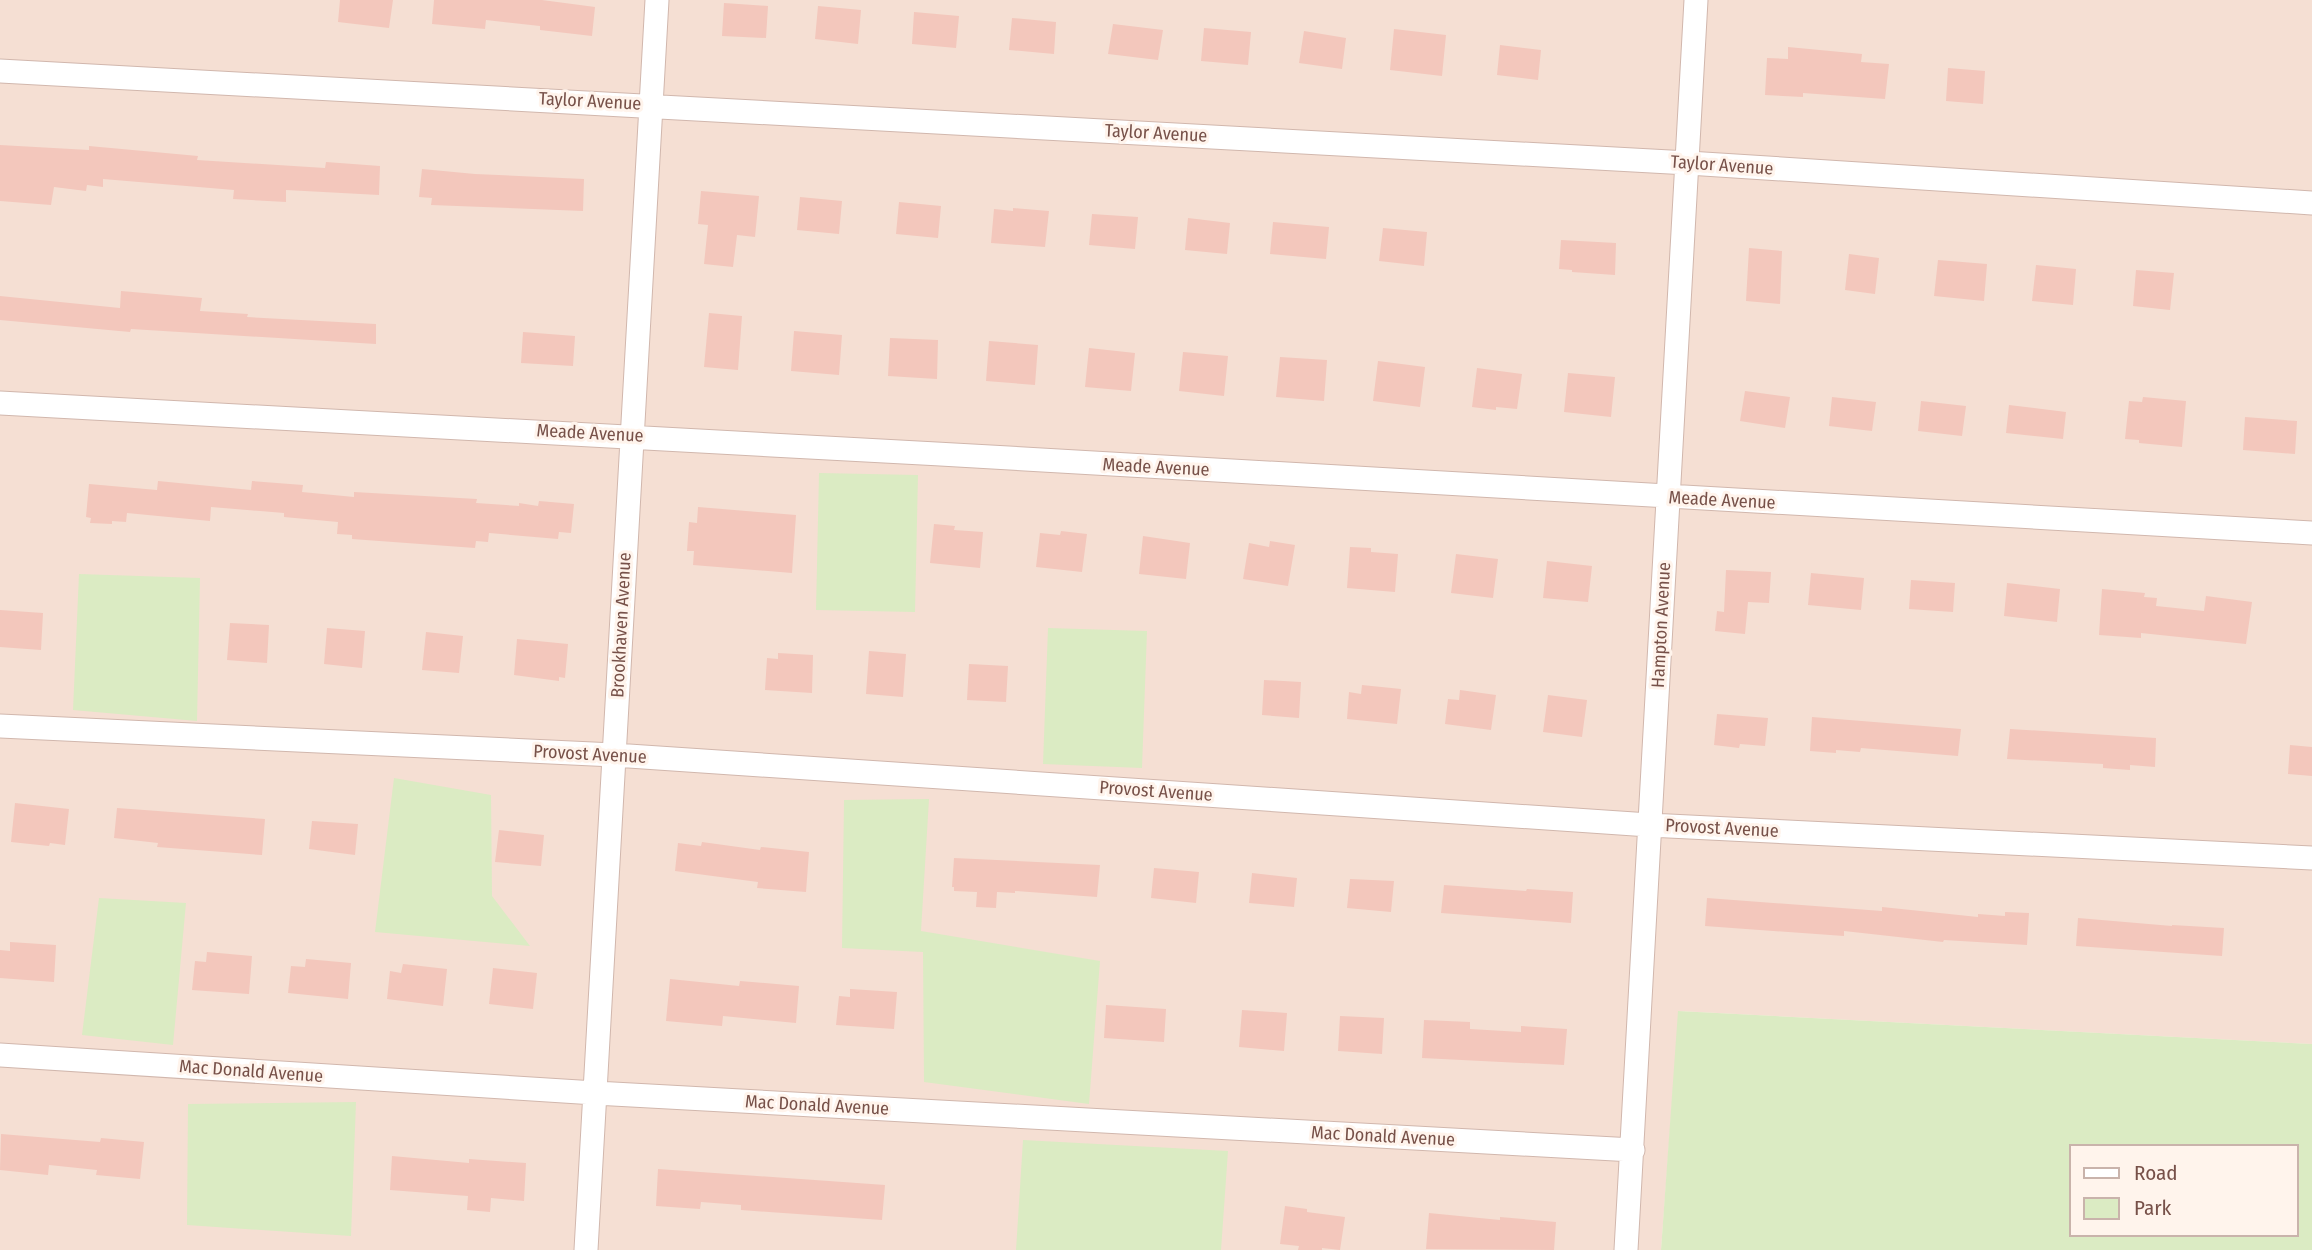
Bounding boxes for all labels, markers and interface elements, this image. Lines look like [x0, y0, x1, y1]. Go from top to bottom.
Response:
street label: Taylor Avenue [538, 87, 642, 115]
street label: Taylor Avenue [1104, 119, 1208, 147]
street label: Taylor Avenue [1670, 150, 1774, 180]
street label: Meade Avenue [536, 419, 644, 447]
street label: Meade Avenue [1102, 453, 1210, 481]
street label: Meade Avenue [1668, 486, 1776, 514]
street label: Brookhaven Avenue [606, 552, 636, 698]
street label: Hampton Avenue [1647, 561, 1675, 689]
street label: Provost Avenue [533, 740, 647, 768]
street label: Provost Avenue [1099, 776, 1213, 806]
street label: Provost Avenue [1665, 814, 1779, 842]
street label: Mac Donald Avenue [178, 1055, 324, 1087]
street label: Mac Donald Avenue [744, 1090, 890, 1120]
street label: Mac Donald Avenue [1310, 1121, 1456, 1151]
legend [2070, 1145, 2298, 1236]
text: Road [2134, 1160, 2178, 1186]
text: Park [2134, 1195, 2172, 1221]

